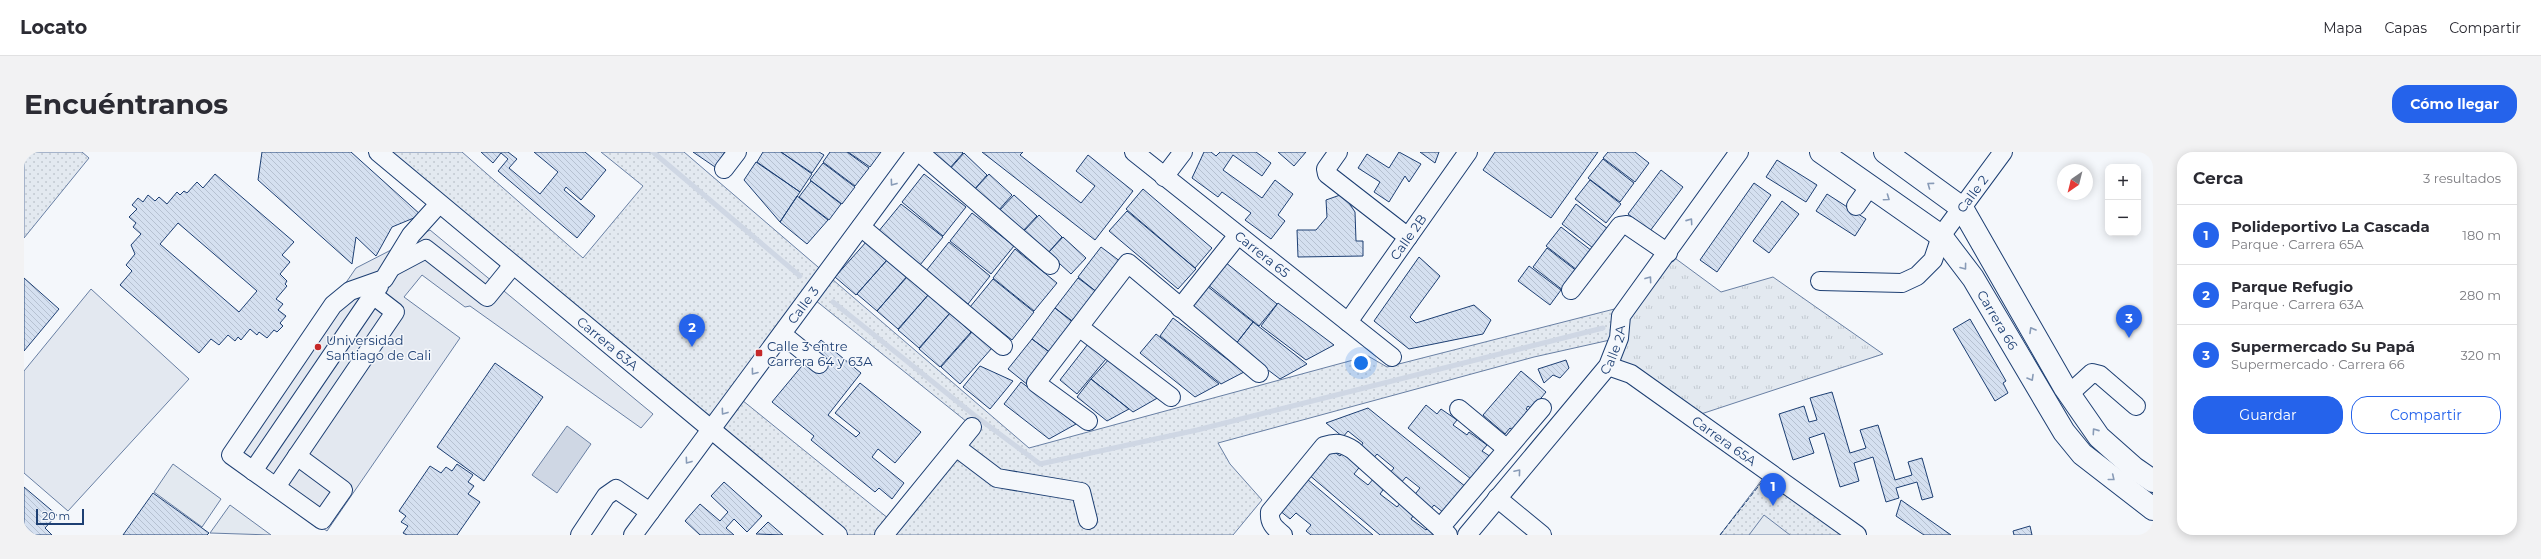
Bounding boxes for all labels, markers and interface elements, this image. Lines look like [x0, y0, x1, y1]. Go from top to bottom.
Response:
text: Locato [20, 16, 87, 39]
text: Mapa [2323, 19, 2363, 37]
text: Capas [2385, 19, 2427, 37]
text: Compartir [2449, 19, 2521, 37]
button: Cómo llegar [2392, 85, 2517, 123]
text: Encuéntranos [24, 87, 228, 121]
north arrow [2057, 164, 2093, 200]
map controls [2105, 164, 2141, 236]
button: + [2105, 164, 2141, 200]
text: Cerca [2193, 168, 2243, 188]
text: 3 resultados [2423, 170, 2501, 186]
street label: Calle 2 [1953, 172, 1991, 216]
one-way arrow [891, 179, 898, 186]
one-way arrow [1928, 183, 1935, 190]
one-way arrow [1883, 193, 1890, 200]
button: − [2105, 200, 2141, 236]
street label: Calle 2B [1386, 211, 1430, 263]
text: Polideportivo La Cascada [2231, 217, 2430, 236]
one-way arrow [1685, 219, 1692, 226]
street label: Carrera 65 [1232, 227, 1293, 281]
text: 1 [2203, 227, 2209, 243]
text: 180 m [2462, 227, 2501, 243]
text: Parque · Carrera 65A [2231, 236, 2364, 252]
one-way arrow [1959, 262, 1966, 269]
one-way arrow [1644, 276, 1652, 283]
text: Parque Refugio [2231, 277, 2353, 296]
street label: Calle 3 [784, 283, 822, 327]
street label: Carrera 66 [1974, 287, 2022, 353]
text: 2 [2202, 287, 2210, 303]
text: 280 m [2460, 287, 2501, 303]
text: Parque · Carrera 63A [2231, 296, 2364, 312]
pin: 3 [2116, 305, 2142, 338]
street label: Carrera 63A [574, 313, 642, 374]
pin: 2 [679, 314, 705, 347]
street label: Calle 2A [1596, 324, 1628, 378]
one-way arrow [2029, 327, 2036, 334]
place label: Universidad Santiago de Cali [326, 332, 431, 363]
text: Supermercado Su Papá [2231, 337, 2415, 356]
place label: Calle 3 entre Carrera 64 y 63A [767, 338, 873, 369]
marker: Universidad Santiago de Cali [313, 342, 323, 352]
text: 3 [2202, 347, 2210, 363]
text: 320 m [2461, 347, 2501, 363]
marker: Calle 3 entre Carrera 64 y 63A [754, 348, 764, 358]
your location [1351, 353, 1371, 373]
text: Supermercado · Carrera 66 [2231, 356, 2405, 372]
one-way arrow [751, 368, 758, 375]
one-way arrow [2026, 374, 2033, 381]
button: Guardar [2193, 396, 2343, 434]
button: Compartir [2351, 396, 2501, 434]
one-way arrow [722, 408, 729, 415]
street label: Carrera 65A [1689, 412, 1760, 469]
one-way arrow [2093, 429, 2100, 436]
one-way arrow [686, 456, 693, 463]
one-way arrow [1514, 470, 1521, 477]
pin: 1 [1760, 473, 1786, 506]
one-way arrow [2108, 473, 2115, 480]
scale bar [36, 507, 84, 526]
text: 20 m [42, 509, 70, 523]

